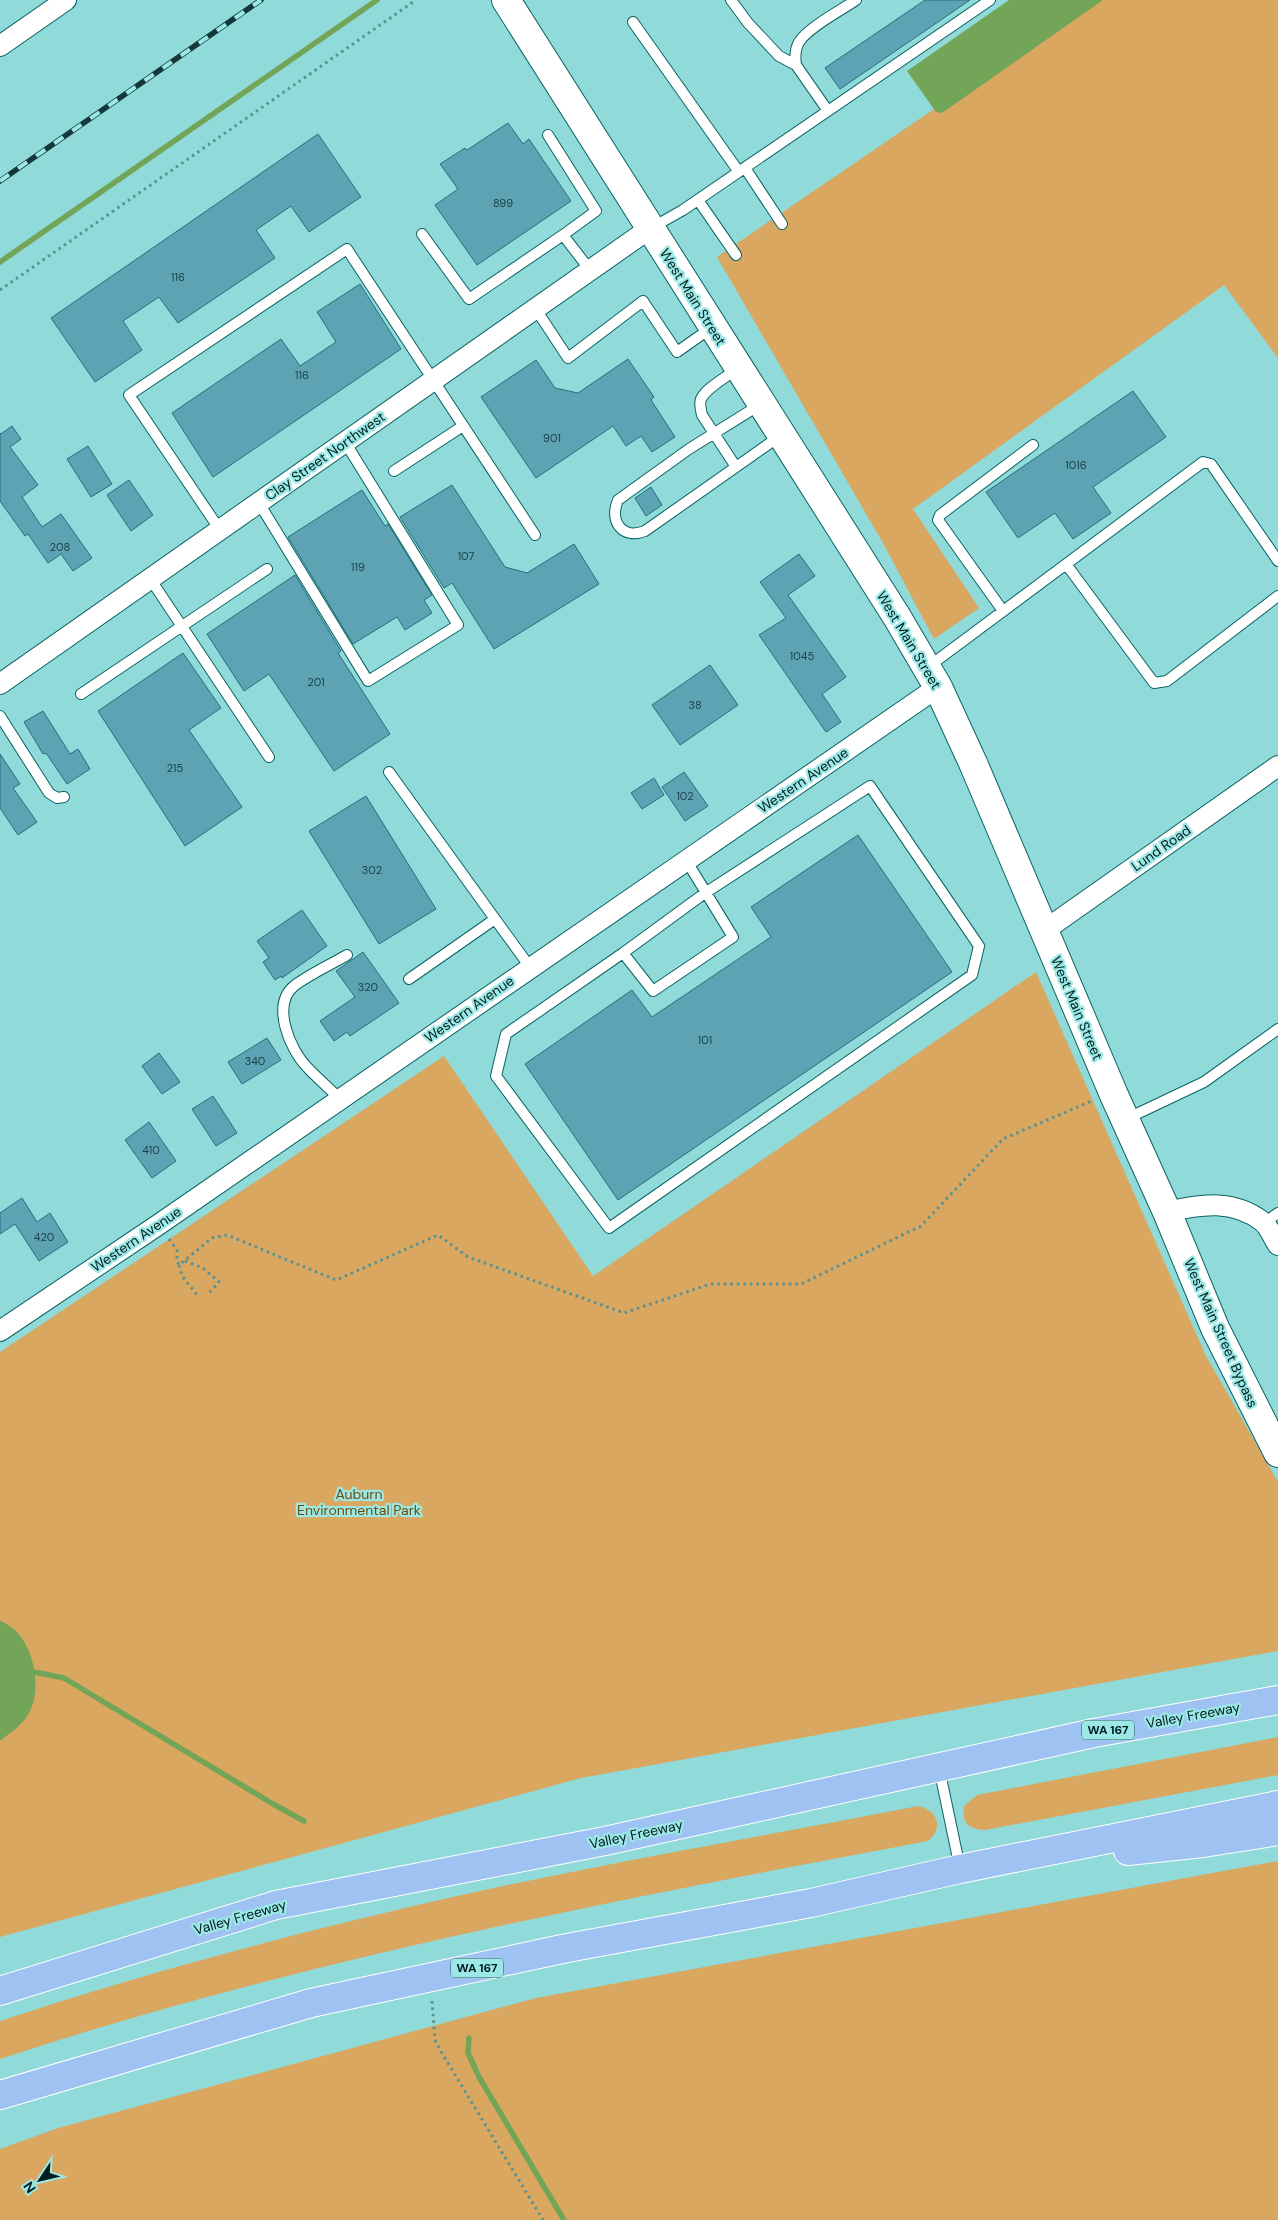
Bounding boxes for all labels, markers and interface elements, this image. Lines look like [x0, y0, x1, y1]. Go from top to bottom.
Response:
house number: 899 [493, 196, 513, 210]
street label: West Main Street [656, 245, 730, 349]
house number: 116 [171, 270, 185, 284]
house number: 116 [295, 368, 309, 382]
street label: Clay Street Northwest [261, 408, 389, 504]
house number: 901 [543, 431, 561, 445]
house number: 1016 [1065, 458, 1087, 472]
house number: 208 [50, 540, 70, 554]
house number: 107 [458, 549, 474, 563]
house number: 119 [351, 560, 365, 574]
street label: West Main Street [873, 588, 945, 692]
house number: 1045 [790, 649, 814, 663]
house number: 201 [307, 675, 325, 689]
house number: 38 [688, 698, 702, 712]
street label: Western Avenue [754, 743, 852, 817]
house number: 215 [167, 761, 184, 775]
house number: 102 [676, 789, 694, 803]
street label: Lund Road [1128, 821, 1194, 875]
house number: 302 [362, 863, 382, 877]
street label: West Main Street [1047, 953, 1107, 1063]
street label: Western Avenue [421, 971, 517, 1047]
house number: 320 [358, 980, 378, 994]
house number: 101 [698, 1033, 712, 1047]
house number: 340 [245, 1054, 265, 1068]
house number: 410 [142, 1143, 160, 1157]
street label: Western Avenue [87, 1202, 185, 1276]
house number: 420 [34, 1230, 54, 1244]
street label: West Main Street Bypass [1180, 1256, 1262, 1410]
park label: Auburn Environmental Park [297, 1485, 421, 1519]
street label: Valley Freeway [1145, 1698, 1242, 1732]
road number: WA 167 [1082, 1720, 1134, 1740]
street label: Valley Freeway [588, 1815, 685, 1853]
street label: Valley Freeway [192, 1895, 288, 1939]
road number: WA 167 [451, 1959, 503, 1978]
north arrow [15, 2155, 65, 2205]
text: N [19, 2178, 40, 2197]

